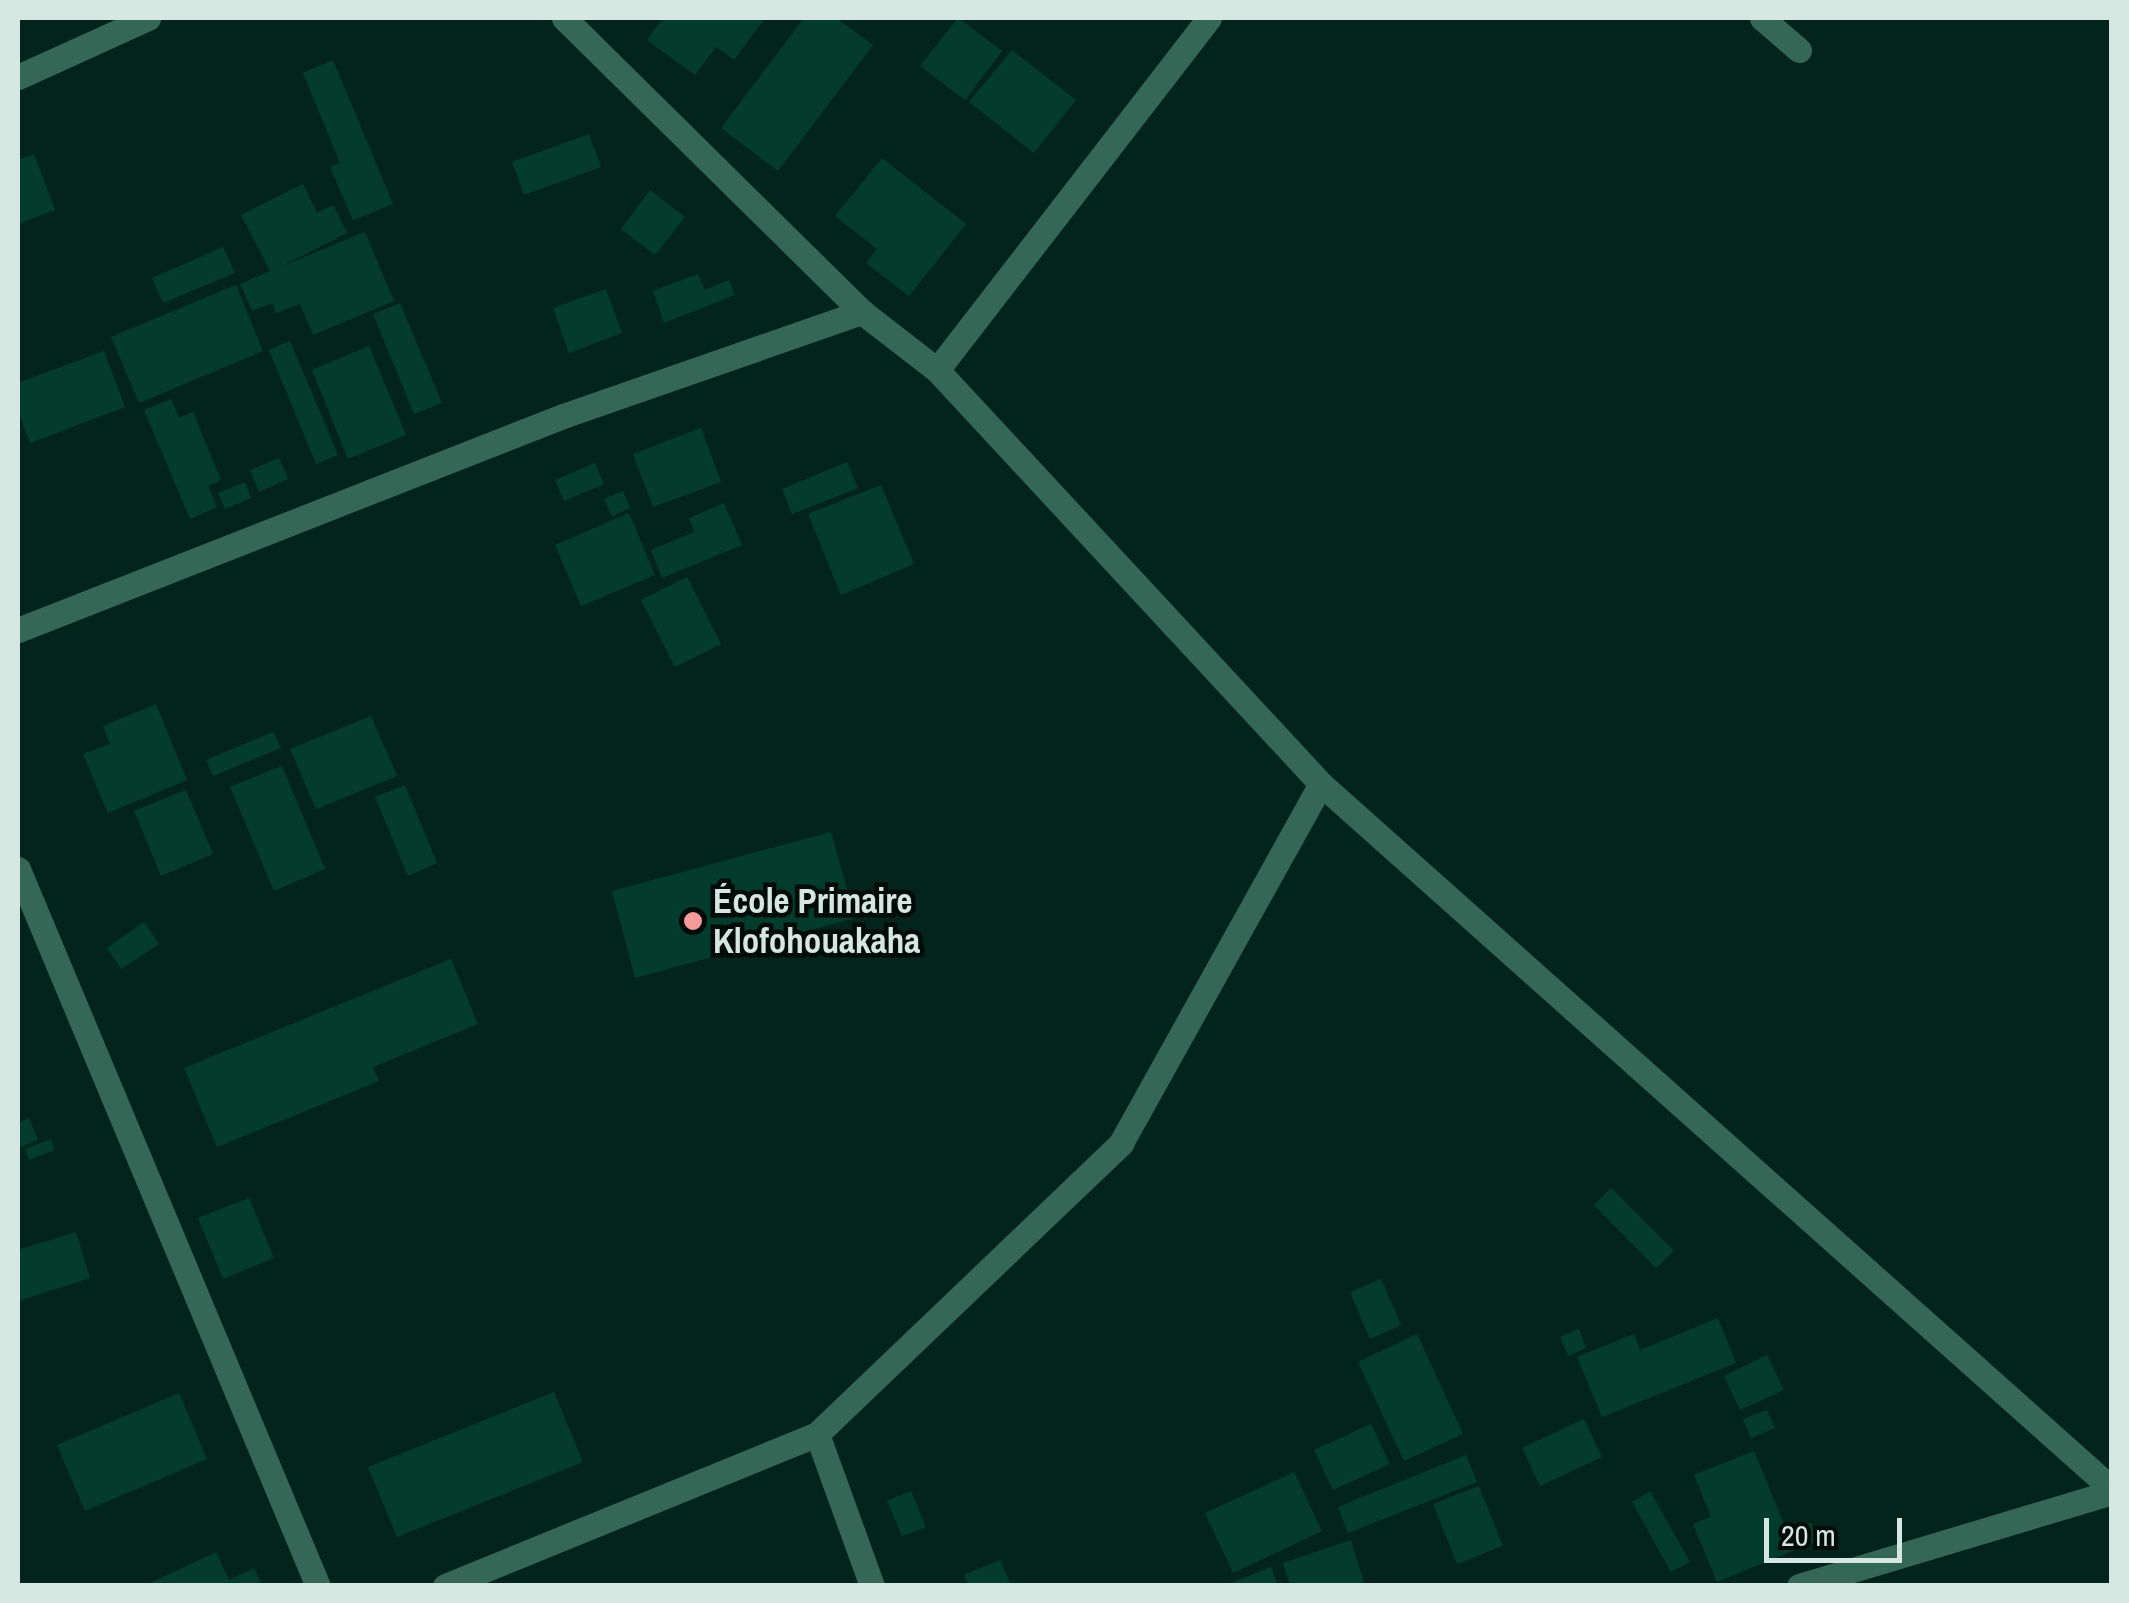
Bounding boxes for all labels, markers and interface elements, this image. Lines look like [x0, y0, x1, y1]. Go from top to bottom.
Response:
place label: École Primaire Klofohouakaha [713, 880, 920, 962]
marker: École Primaire Klofohouakaha [682, 910, 704, 932]
scale bar [1769, 1498, 1906, 1560]
text: 20 m [1781, 1515, 1836, 1555]

